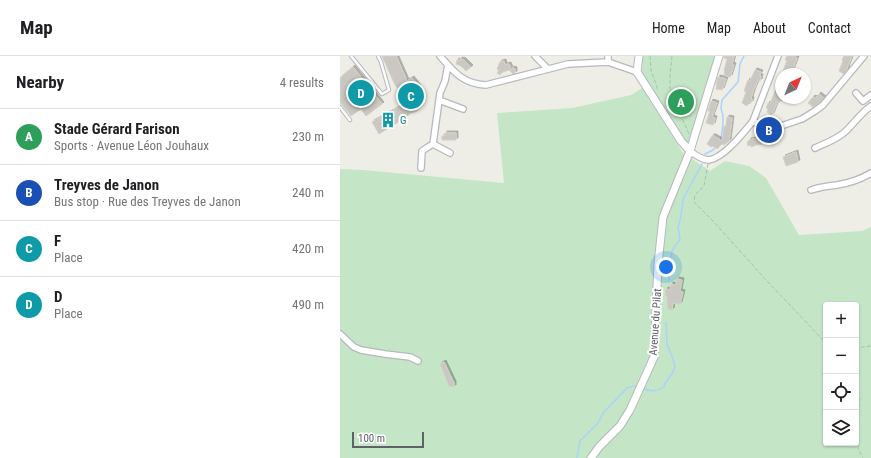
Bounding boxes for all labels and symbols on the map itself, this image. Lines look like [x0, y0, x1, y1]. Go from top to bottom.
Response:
north arrow [775, 68, 811, 104]
pin: D [348, 78, 374, 108]
pin: C [398, 81, 424, 111]
pin: A [668, 87, 694, 117]
building icon: G [379, 111, 397, 129]
place label: G [400, 114, 407, 127]
pin: B [756, 115, 782, 145]
your location [656, 257, 676, 277]
street label: Avenue du Pilat [647, 288, 664, 356]
scale bar [352, 430, 424, 449]

